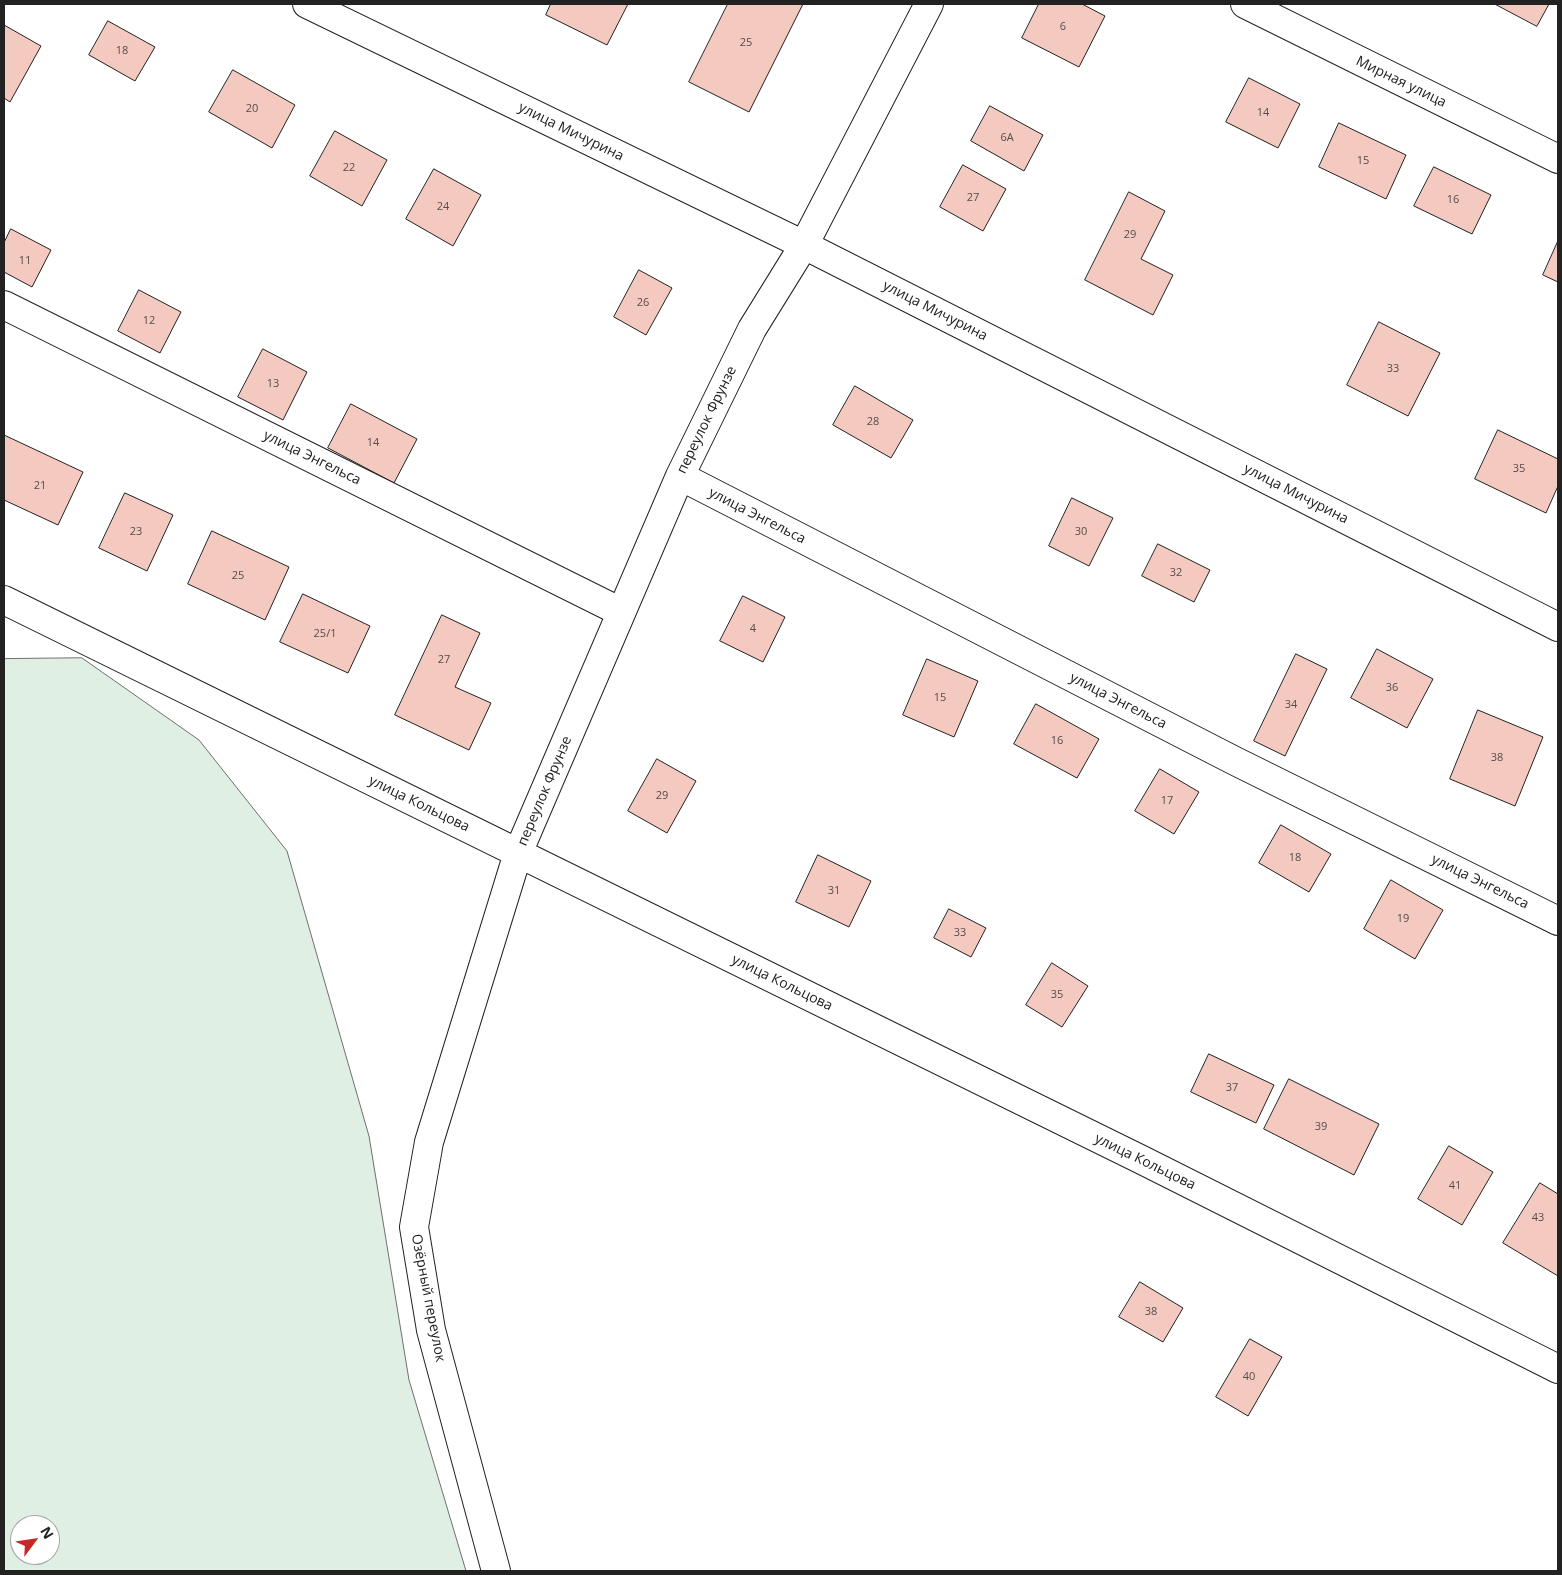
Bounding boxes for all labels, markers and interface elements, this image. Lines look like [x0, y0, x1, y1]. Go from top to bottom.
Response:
house number: 6 [1060, 20, 1066, 34]
house number: 25 [740, 36, 752, 50]
house number: 18 [116, 44, 128, 58]
street label: Мирная улица [1353, 53, 1449, 111]
street label: улица Мичурина [516, 99, 626, 165]
house number: 20 [246, 102, 258, 116]
house number: 14 [1257, 106, 1269, 120]
house number: 6А [1000, 131, 1014, 145]
house number: 15 [1357, 154, 1369, 168]
house number: 22 [343, 161, 355, 175]
house number: 27 [967, 191, 979, 205]
house number: 16 [1447, 193, 1459, 207]
house number: 24 [437, 200, 449, 214]
house number: 29 [1124, 228, 1136, 242]
house number: 11 [19, 254, 31, 268]
street label: улица Мичурина [880, 277, 990, 345]
house number: 26 [637, 296, 649, 310]
house number: 12 [143, 314, 155, 328]
house number: 33 [1387, 362, 1399, 376]
street label: переулок Фрунзе [674, 364, 740, 476]
house number: 13 [267, 377, 279, 391]
house number: 28 [867, 415, 879, 429]
street label: улица Энгельса [260, 427, 364, 489]
house number: 14 [367, 436, 379, 450]
street label: улица Мичурина [1241, 460, 1351, 528]
house number: 35 [1513, 462, 1525, 476]
house number: 21 [34, 479, 46, 493]
street label: улица Энгельса [706, 484, 808, 548]
house number: 23 [130, 525, 142, 539]
house number: 30 [1075, 525, 1087, 539]
house number: 32 [1170, 566, 1182, 580]
house number: 25 [232, 569, 244, 583]
house number: 4 [750, 622, 756, 636]
house number: 25/1 [314, 627, 336, 641]
house number: 27 [438, 653, 450, 667]
street label: улица Энгельса [1067, 669, 1169, 733]
house number: 36 [1386, 681, 1398, 695]
house number: 15 [934, 691, 946, 705]
house number: 34 [1285, 698, 1297, 712]
street label: переулок Фрунзе [514, 734, 576, 848]
house number: 16 [1051, 734, 1063, 748]
house number: 38 [1491, 751, 1503, 765]
street label: улица Кольцова [366, 772, 472, 836]
house number: 29 [656, 789, 668, 803]
house number: 17 [1161, 794, 1173, 808]
house number: 18 [1289, 851, 1301, 865]
street label: улица Энгельса [1428, 851, 1532, 913]
house number: 31 [828, 884, 840, 898]
house number: 19 [1397, 912, 1409, 926]
house number: 33 [954, 926, 966, 940]
street label: улица Кольцова [729, 951, 835, 1015]
house number: 35 [1051, 988, 1063, 1002]
house number: 37 [1226, 1081, 1238, 1095]
house number: 39 [1315, 1120, 1327, 1134]
street label: улица Кольцова [1092, 1130, 1198, 1194]
house number: 41 [1449, 1179, 1461, 1193]
house number: 43 [1532, 1211, 1544, 1225]
street label: Озёрный переулок [407, 1233, 449, 1363]
house number: 38 [1145, 1305, 1157, 1319]
house number: 40 [1243, 1370, 1255, 1384]
north arrow [10, 1515, 60, 1565]
text: N [36, 1523, 59, 1542]

